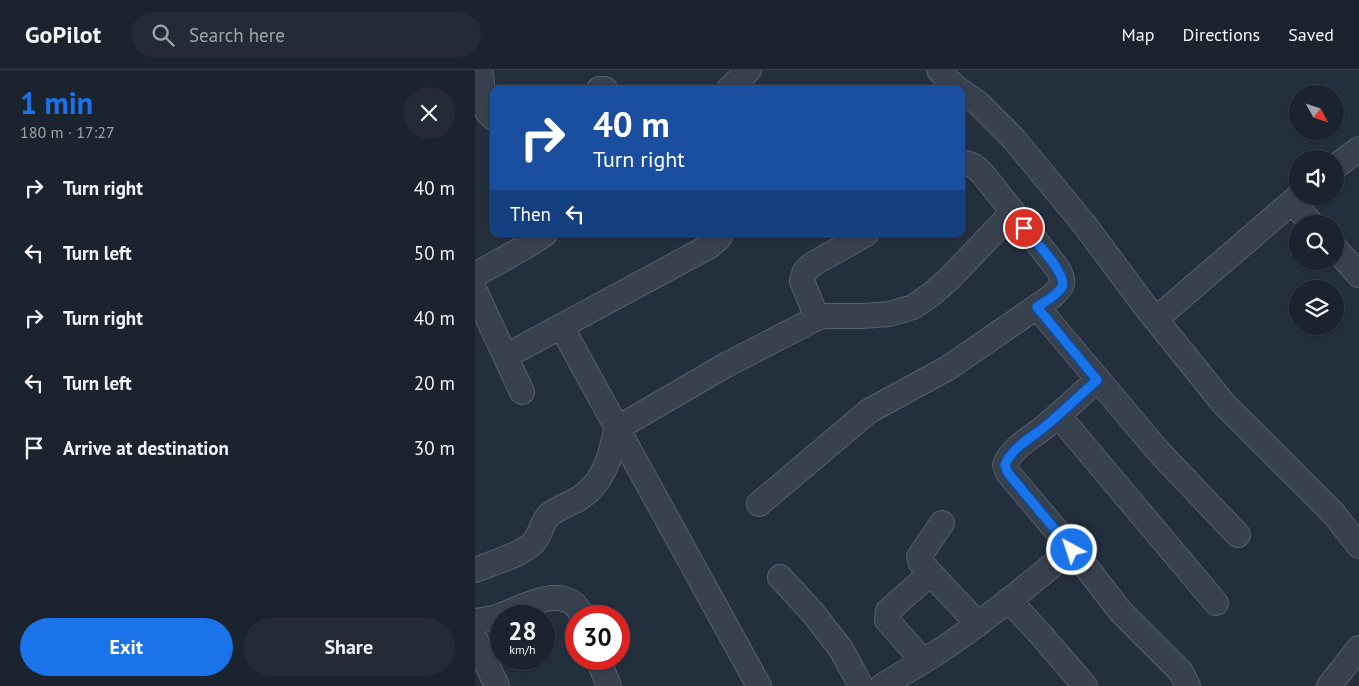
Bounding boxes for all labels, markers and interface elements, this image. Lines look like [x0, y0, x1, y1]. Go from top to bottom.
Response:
search box [131, 12, 481, 57]
text: GoPilot [25, 19, 101, 50]
icon: search [149, 21, 177, 49]
text: Search here [189, 23, 285, 47]
text: Map [1122, 23, 1154, 46]
text: Directions [1182, 23, 1260, 46]
text: Saved [1288, 23, 1334, 46]
text: 1 min [20, 83, 93, 122]
north arrow [1289, 85, 1344, 140]
map controls [1289, 85, 1344, 335]
button: close [403, 87, 455, 139]
text: 40 m [593, 101, 670, 147]
icon: right [510, 105, 575, 170]
text: 180 m · 17:27 [20, 122, 115, 142]
text: Turn right [593, 145, 685, 173]
button: sound [1289, 150, 1344, 205]
icon: right [20, 174, 48, 202]
text: Turn right [63, 176, 143, 200]
text: 40 m [414, 176, 455, 200]
icon: left [561, 200, 589, 228]
text: Then [510, 202, 551, 226]
pin [1003, 207, 1045, 249]
icon: arrive [1010, 214, 1038, 242]
button: search [1289, 215, 1344, 270]
icon: left [20, 239, 48, 267]
text: Turn left [63, 241, 132, 265]
text: 50 m [414, 241, 455, 265]
button: layers [1289, 280, 1344, 335]
icon: right [20, 304, 48, 332]
text: Turn right [63, 306, 143, 330]
text: 40 m [414, 306, 455, 330]
icon: left [20, 369, 48, 397]
text: Turn left [63, 371, 132, 395]
text: 20 m [414, 371, 455, 395]
icon: arrive [20, 434, 48, 462]
text: Arrive at destination [63, 436, 229, 460]
text: 30 m [414, 436, 455, 460]
position arrow [1045, 523, 1097, 575]
speed limit sign: 30 [565, 605, 630, 670]
text: 28 [508, 615, 537, 647]
button: Exit [20, 618, 233, 676]
button: Share [243, 618, 455, 676]
text: km/h [509, 642, 536, 657]

